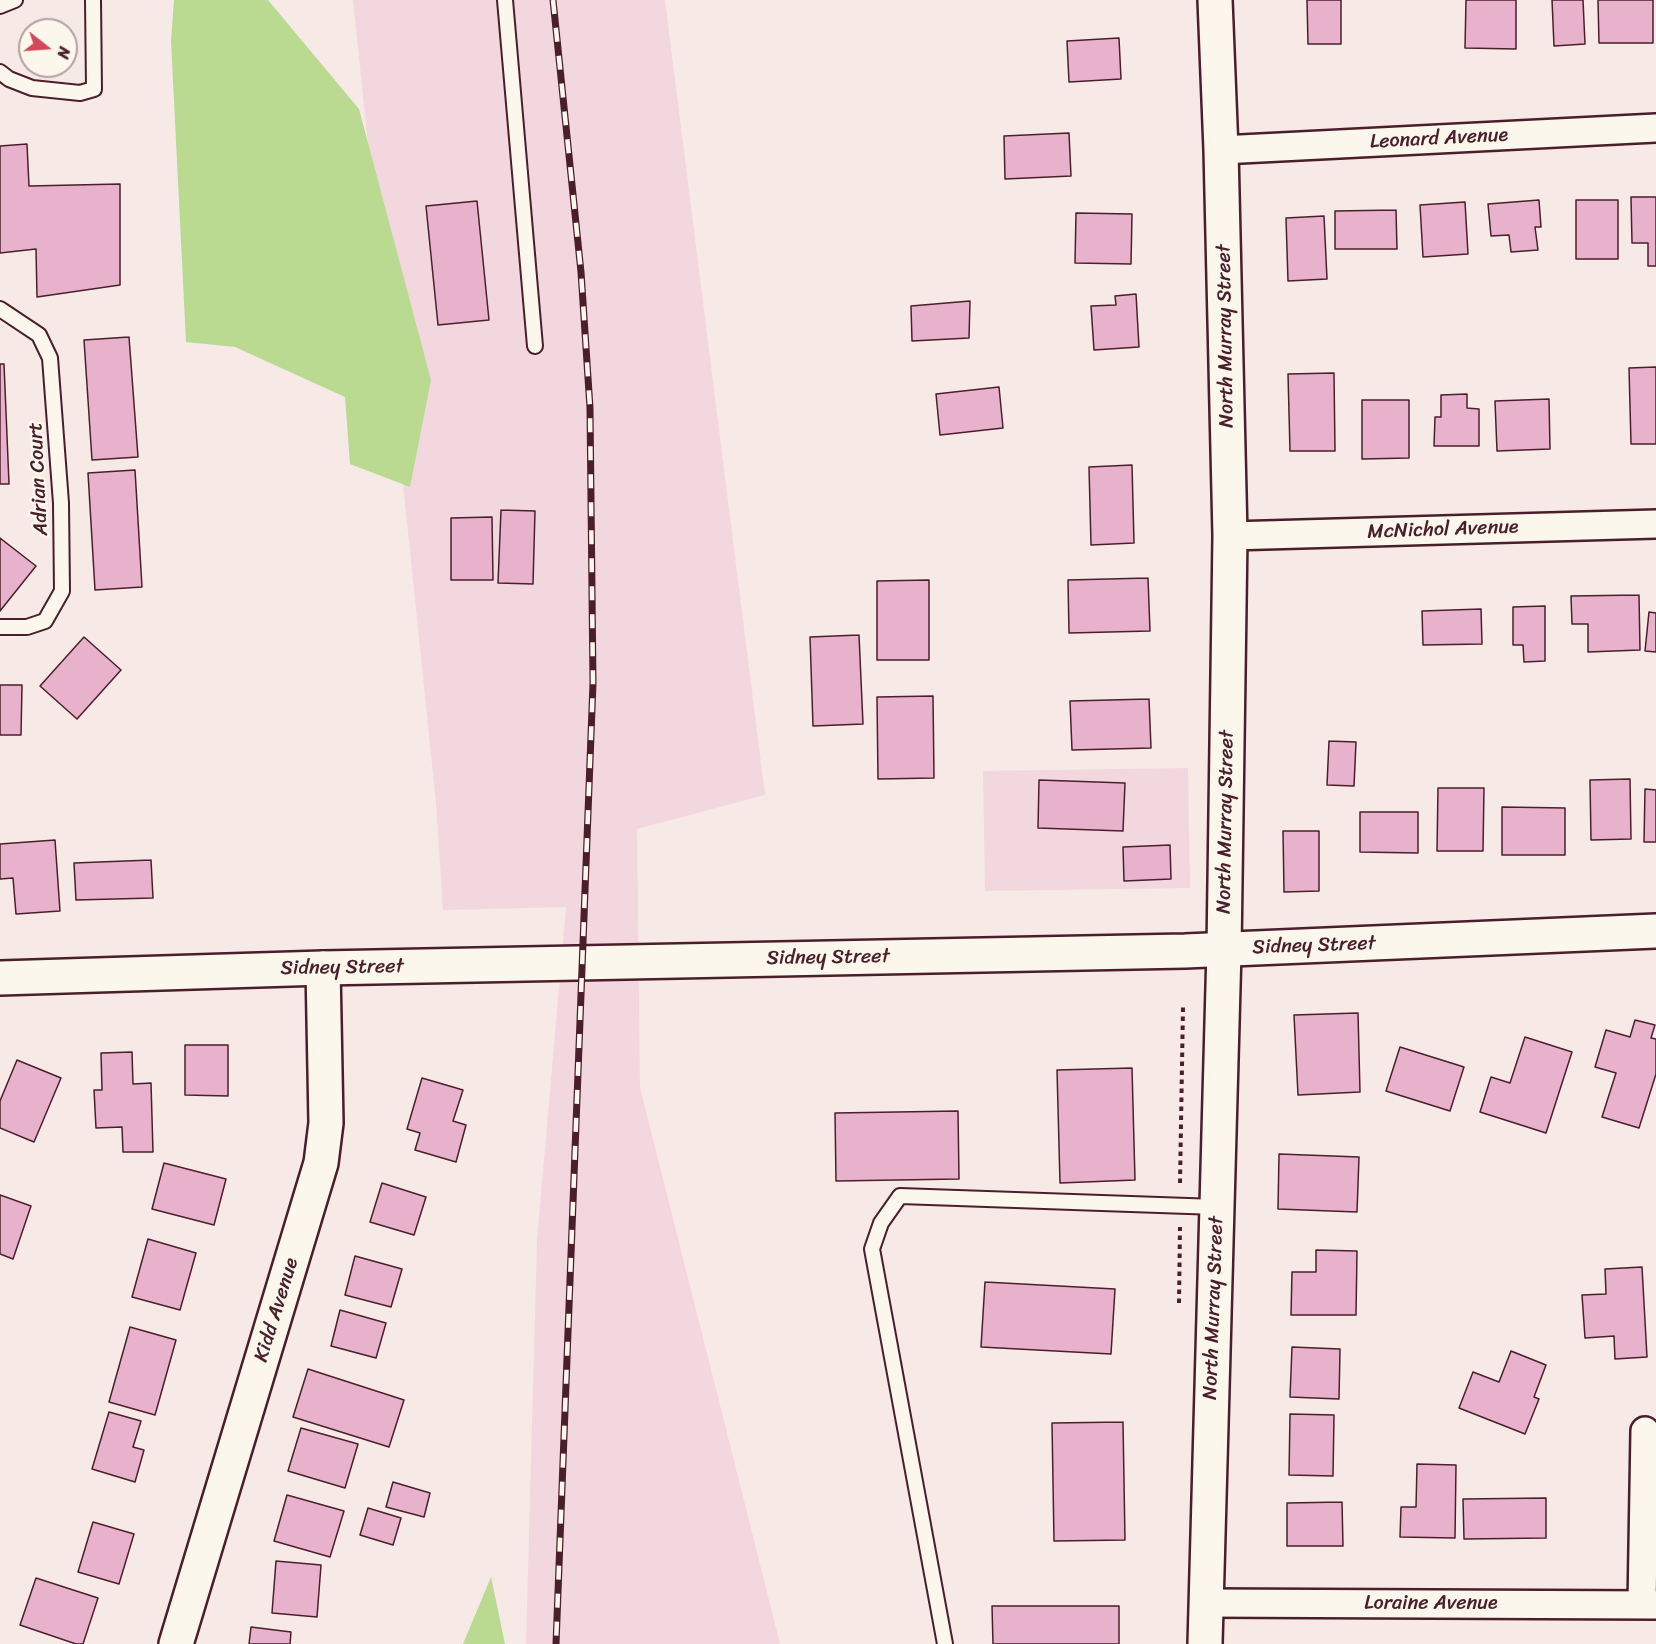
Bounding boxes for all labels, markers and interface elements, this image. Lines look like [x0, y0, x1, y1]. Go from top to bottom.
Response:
north arrow [18, 18, 78, 78]
text: N [48, 43, 79, 62]
street label: Leonard Avenue [1369, 123, 1509, 155]
street label: North Murray Street [1212, 244, 1240, 428]
street label: Adrian Court [24, 422, 54, 536]
street label: McNichol Avenue [1367, 515, 1519, 545]
street label: North Murray Street [1212, 730, 1240, 914]
street label: Sidney Street [1252, 932, 1376, 960]
street label: Sidney Street [766, 945, 890, 971]
street label: Sidney Street [280, 955, 404, 981]
street label: North Murray Street [1199, 1216, 1229, 1400]
street label: Kidd Avenue [250, 1255, 304, 1365]
street label: Loraine Avenue [1364, 1592, 1498, 1616]

